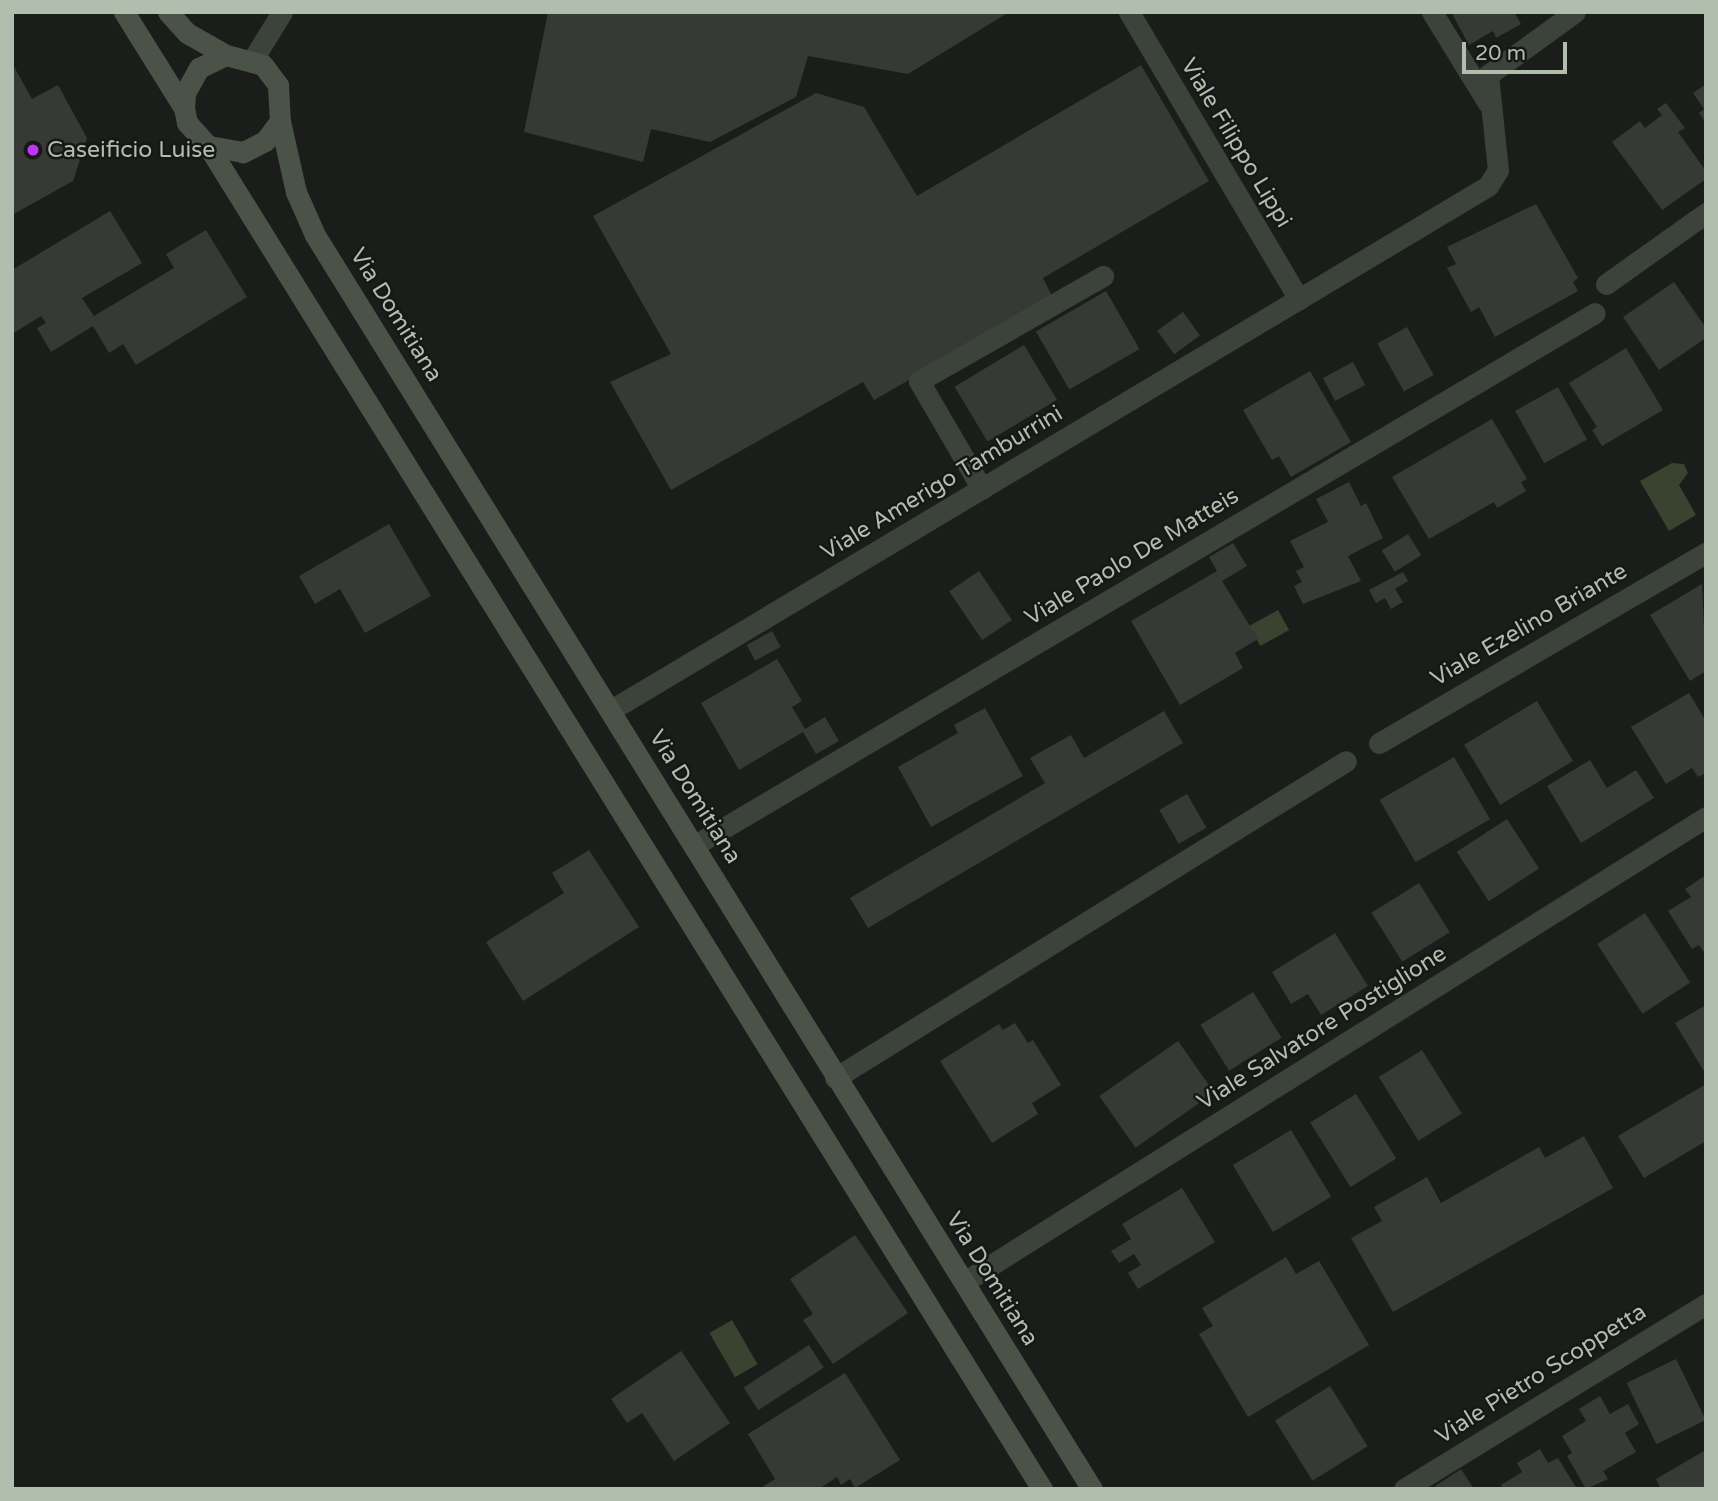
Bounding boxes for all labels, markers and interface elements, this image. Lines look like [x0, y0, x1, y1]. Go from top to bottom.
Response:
scale bar [1466, 28, 1571, 72]
text: 20 m [1475, 41, 1526, 66]
street label: Viale Filippo Lippi [1175, 53, 1297, 233]
place label: Caseificio Luise [47, 136, 215, 164]
marker: Caseificio Luise [25, 142, 41, 158]
street label: Via Domitiana [344, 243, 448, 387]
street label: Viale Amerigo Tamburrini [816, 400, 1068, 566]
street label: Viale Paolo De Matteis [1020, 482, 1244, 632]
street label: Viale Ezelino Briante [1426, 557, 1632, 693]
street label: Via Domitiana [643, 725, 747, 869]
street label: Viale Salvatore Postiglione [1192, 940, 1452, 1116]
street label: Via Domitiana [940, 1207, 1044, 1351]
street label: Viale Pietro Scoppetta [1431, 1298, 1651, 1450]

